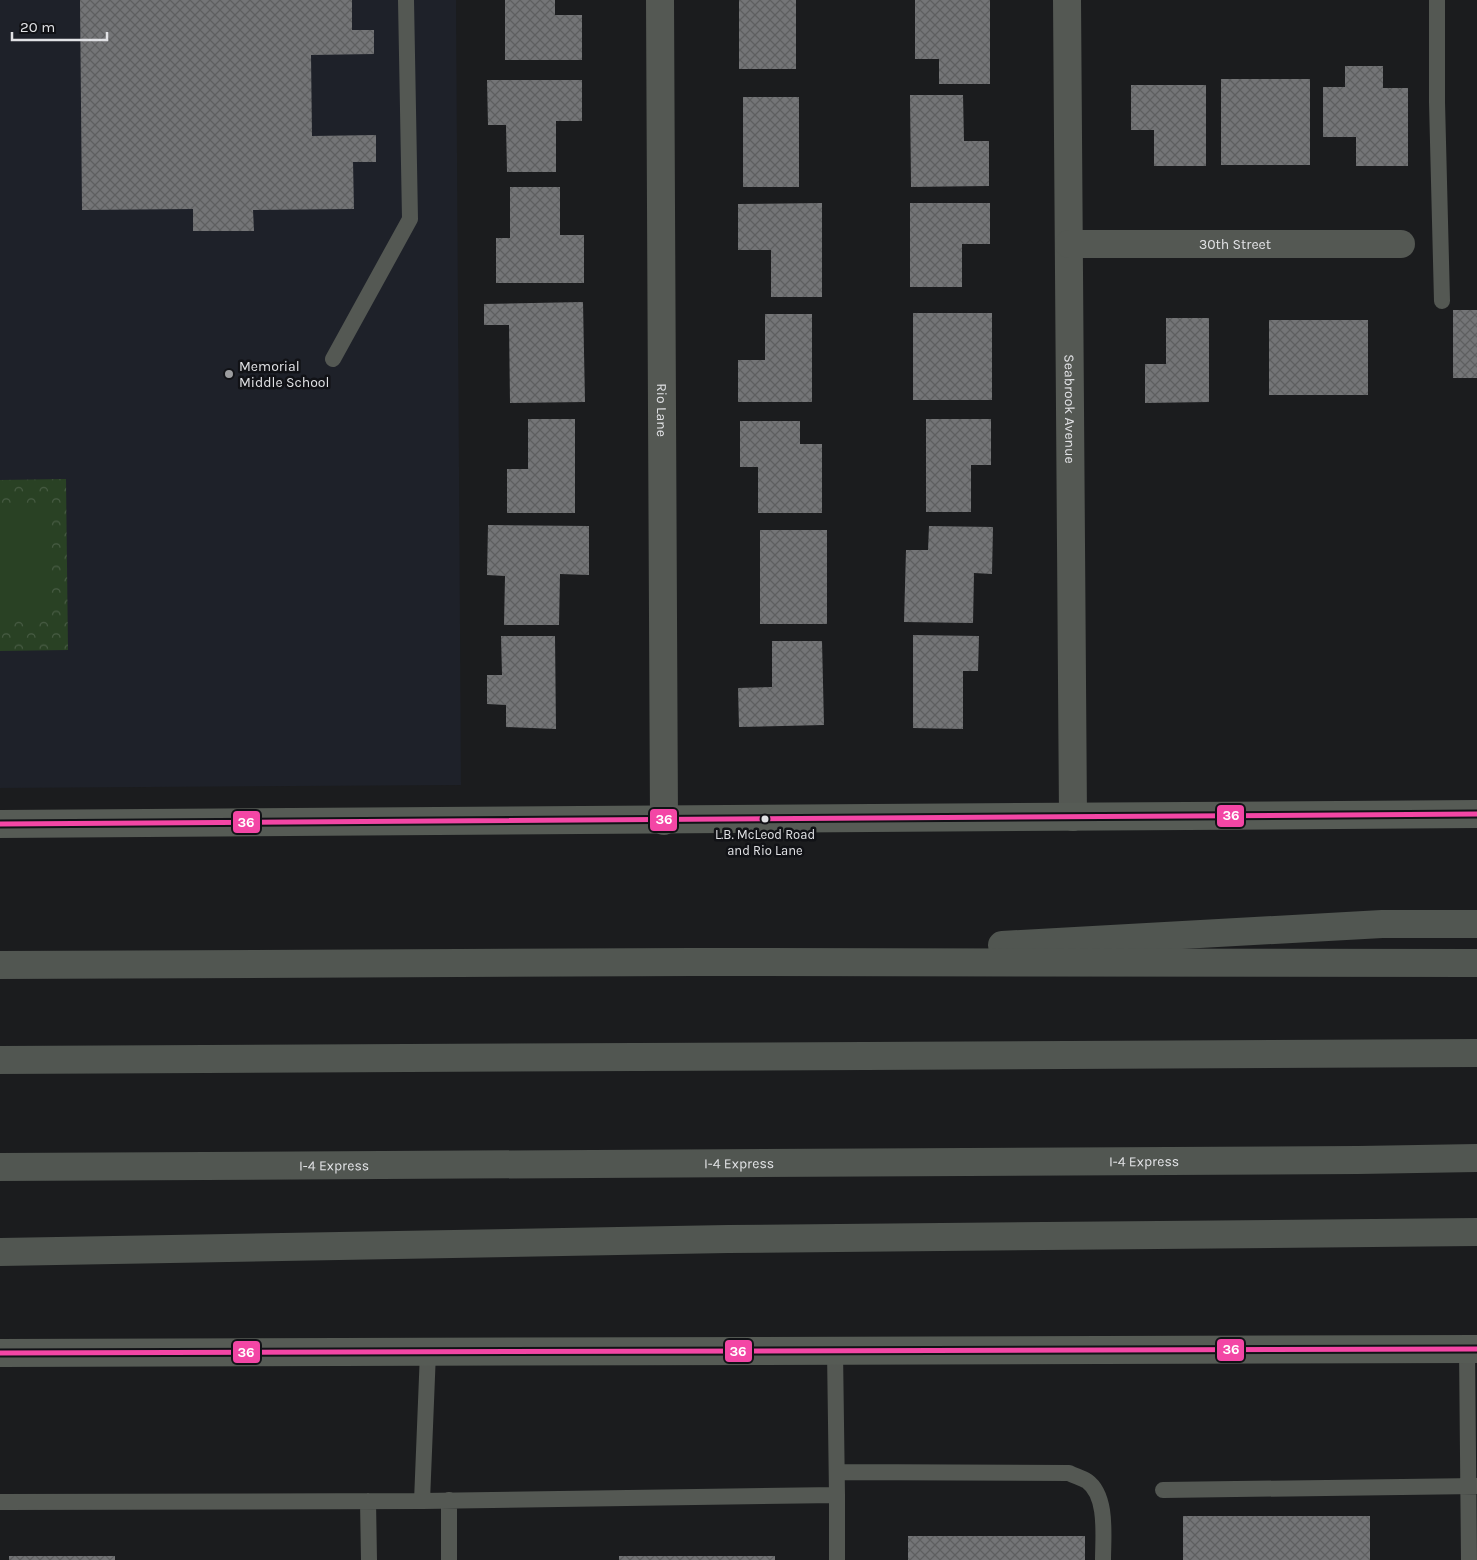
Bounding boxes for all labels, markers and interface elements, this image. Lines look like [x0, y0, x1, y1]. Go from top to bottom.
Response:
scale bar [12, 10, 108, 42]
text: 20 m [20, 18, 55, 36]
street label: 30th Street [1199, 236, 1271, 253]
street label: Seabrook Avenue [1061, 354, 1078, 464]
place label: Memorial Middle School [239, 358, 329, 391]
marker: Memorial Middle School [223, 368, 235, 380]
street label: Rio Lane [653, 383, 670, 437]
line badge: 36 [1216, 804, 1245, 828]
text: 36 [1222, 807, 1240, 824]
line badge: 36 [649, 808, 678, 832]
line badge: 36 [232, 810, 261, 834]
text: 36 [655, 811, 673, 828]
text: 36 [237, 814, 255, 831]
marker: L.B. McLeod Road and Rio Lane [760, 814, 770, 824]
place label: L.B. McLeod Road and Rio Lane [715, 827, 815, 858]
street label: I-4 Express [1109, 1153, 1179, 1170]
street label: I-4 Express [704, 1155, 774, 1172]
street label: I-4 Express [299, 1157, 369, 1174]
line badge: 36 [1216, 1338, 1245, 1362]
line badge: 36 [724, 1339, 753, 1363]
line badge: 36 [232, 1340, 261, 1364]
text: 36 [1222, 1341, 1240, 1358]
text: 36 [729, 1343, 747, 1360]
text: 36 [237, 1344, 255, 1361]

